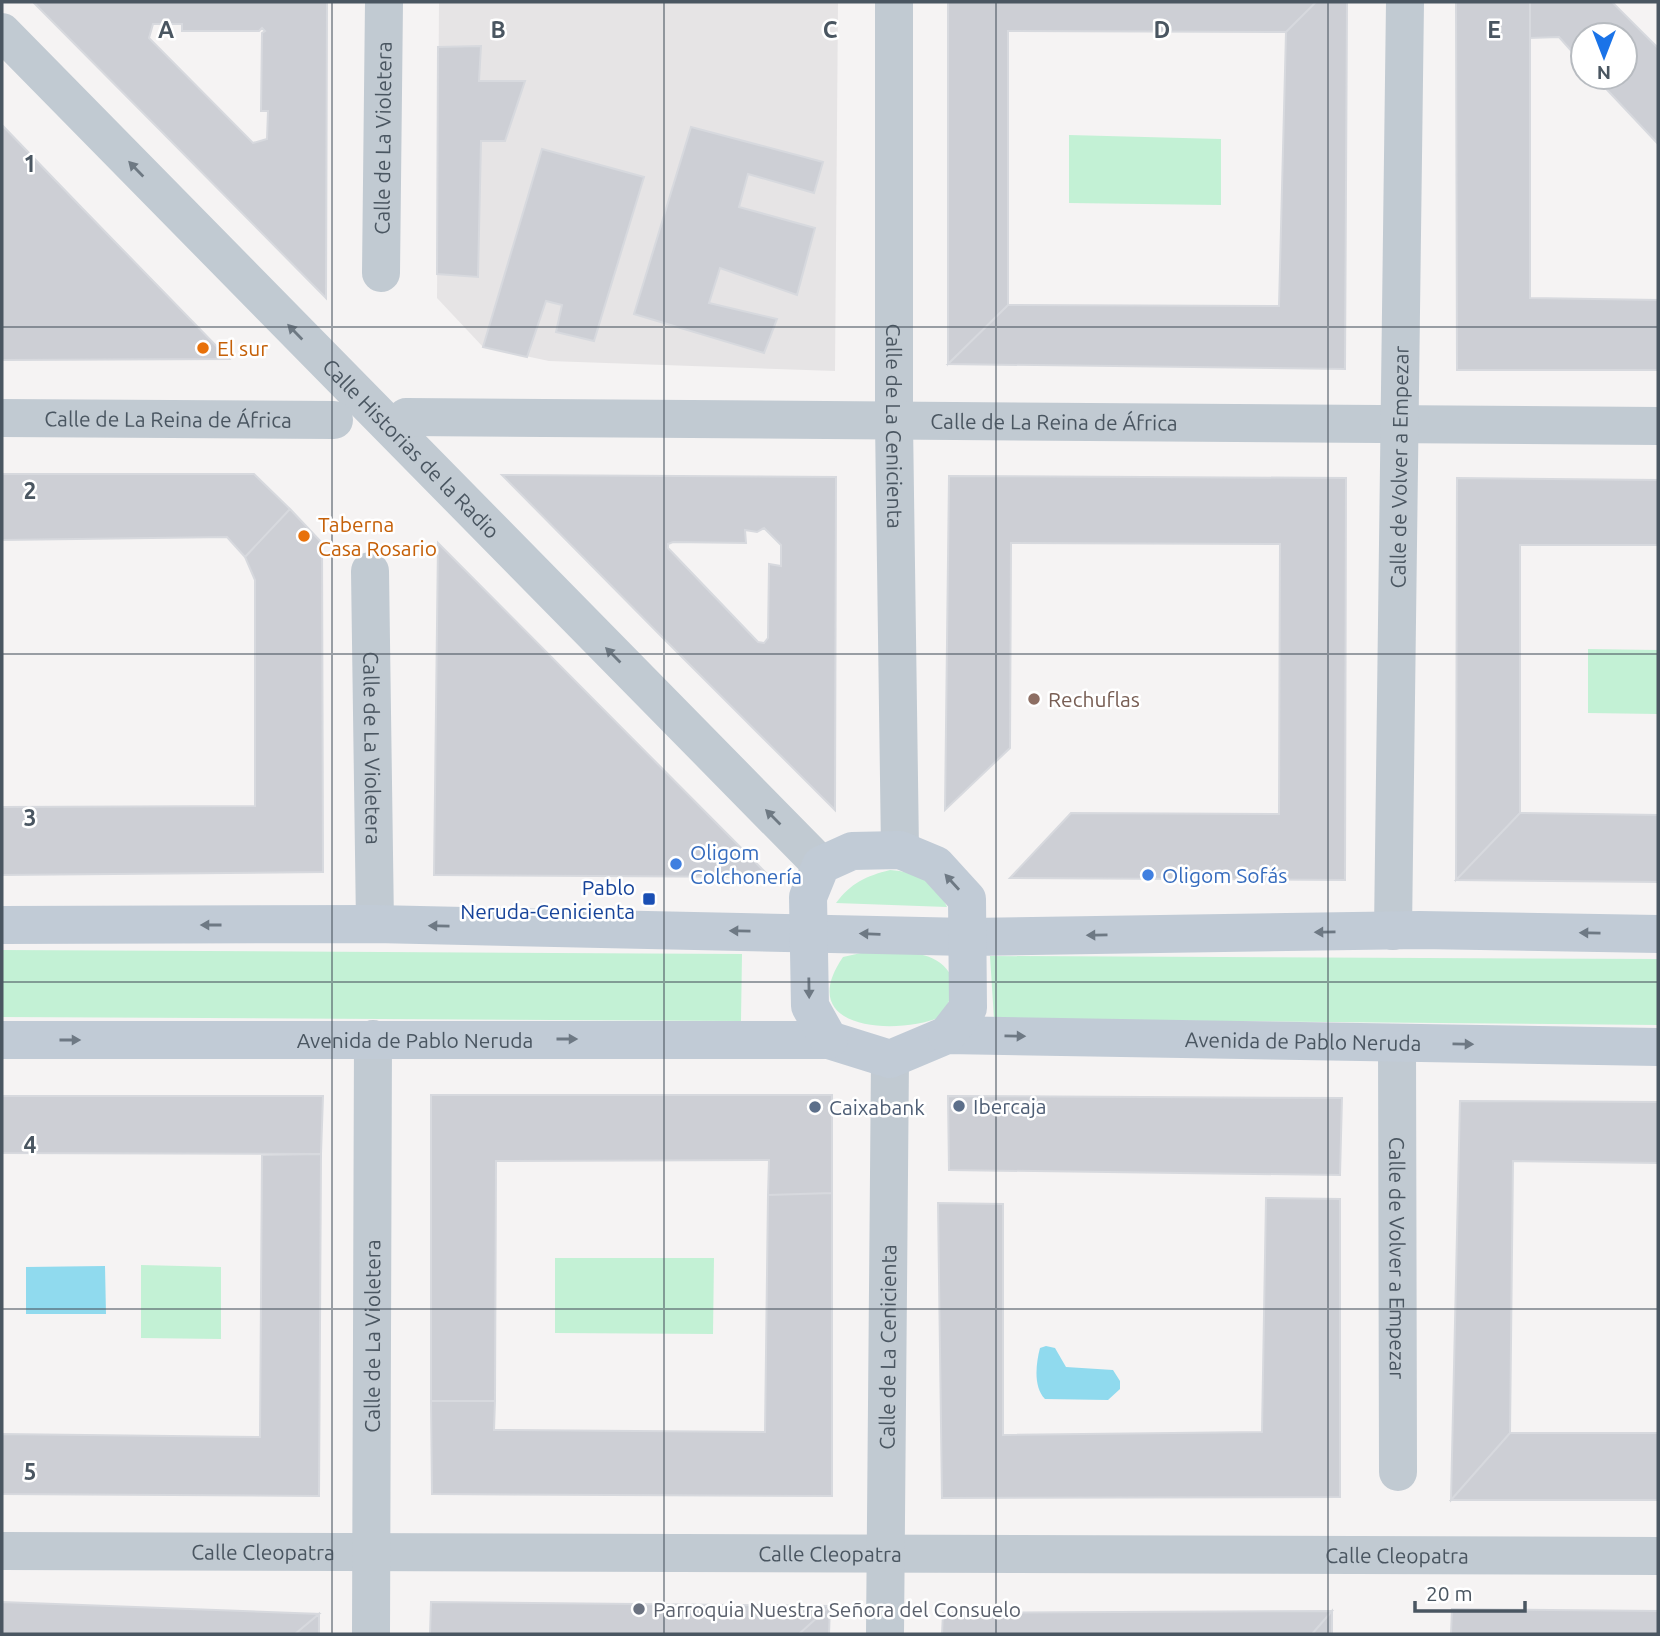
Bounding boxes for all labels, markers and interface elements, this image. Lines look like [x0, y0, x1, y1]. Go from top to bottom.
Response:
text: A [158, 17, 174, 42]
text: B [490, 17, 506, 42]
text: C [823, 17, 838, 42]
text: D [1154, 17, 1170, 42]
text: E [1487, 17, 1501, 42]
north arrow [1569, 21, 1639, 91]
street label: Calle de La Violetera [369, 41, 396, 235]
text: N [1597, 62, 1611, 84]
text: 1 [24, 151, 36, 176]
one-way arrow [129, 161, 145, 178]
one-way arrow [287, 323, 304, 340]
street label: Calle de La Cenicienta [882, 323, 907, 529]
place label: El sur [217, 336, 268, 360]
marker: El sur [195, 340, 211, 356]
street label: Calle de Volver a Empezar [1385, 346, 1413, 588]
street label: Calle Historias de la Radio [318, 354, 505, 543]
street label: Calle de La Reina de África [44, 406, 292, 432]
street label: Calle de La Reina de África [930, 409, 1178, 435]
text: 2 [24, 478, 36, 503]
place label: Taberna Casa Rosario [318, 512, 437, 560]
marker: Taberna Casa Rosario [296, 528, 312, 544]
one-way arrow [605, 646, 622, 663]
street label: Calle de La Violetera [359, 651, 386, 845]
place label: Rechuflas [1048, 687, 1140, 711]
marker: Rechuflas [1026, 691, 1042, 707]
text: 3 [24, 805, 36, 830]
one-way arrow [765, 809, 782, 825]
place label: Oligom Colchonería [690, 840, 802, 888]
marker: Oligom Colchonería [668, 856, 684, 872]
place label: Oligom Sofás [1162, 863, 1287, 887]
marker: Oligom Sofás [1140, 867, 1156, 883]
one-way arrow [944, 873, 960, 891]
place label: Pablo Neruda-Cenicienta [460, 875, 635, 923]
marker: Pablo Neruda-Cenicienta [641, 891, 657, 907]
one-way arrow [200, 919, 222, 931]
one-way arrow [428, 920, 450, 931]
one-way arrow [729, 925, 751, 937]
one-way arrow [1314, 926, 1336, 938]
one-way arrow [1579, 927, 1601, 939]
one-way arrow [859, 928, 881, 939]
one-way arrow [1086, 929, 1108, 941]
one-way arrow [803, 977, 815, 999]
street label: Avenida de Pablo Neruda [1185, 1027, 1422, 1055]
street label: Avenida de Pablo Neruda [297, 1028, 533, 1052]
one-way arrow [1004, 1030, 1026, 1042]
one-way arrow [556, 1033, 578, 1045]
one-way arrow [59, 1034, 81, 1046]
one-way arrow [1452, 1038, 1474, 1050]
place label: Ibercaja [973, 1094, 1047, 1118]
place label: Caixabank [829, 1095, 925, 1119]
marker: Ibercaja [951, 1098, 967, 1114]
marker: Caixabank [807, 1099, 823, 1115]
text: 4 [24, 1132, 37, 1157]
street label: Calle de Volver a Empezar [1385, 1137, 1410, 1379]
street label: Calle de La Violetera [360, 1239, 384, 1433]
street label: Calle de La Cenicienta [875, 1244, 900, 1450]
text: 5 [24, 1459, 36, 1484]
street label: Calle Cleopatra [191, 1540, 335, 1564]
street label: Calle Cleopatra [758, 1541, 902, 1566]
street label: Calle Cleopatra [1325, 1543, 1469, 1567]
scale bar [1415, 1570, 1525, 1614]
text: 20 m [1426, 1581, 1473, 1605]
place label: Parroquia Nuestra Señora del Consuelo [653, 1597, 1021, 1621]
marker: Parroquia Nuestra Señora del Consuelo [631, 1601, 647, 1617]

